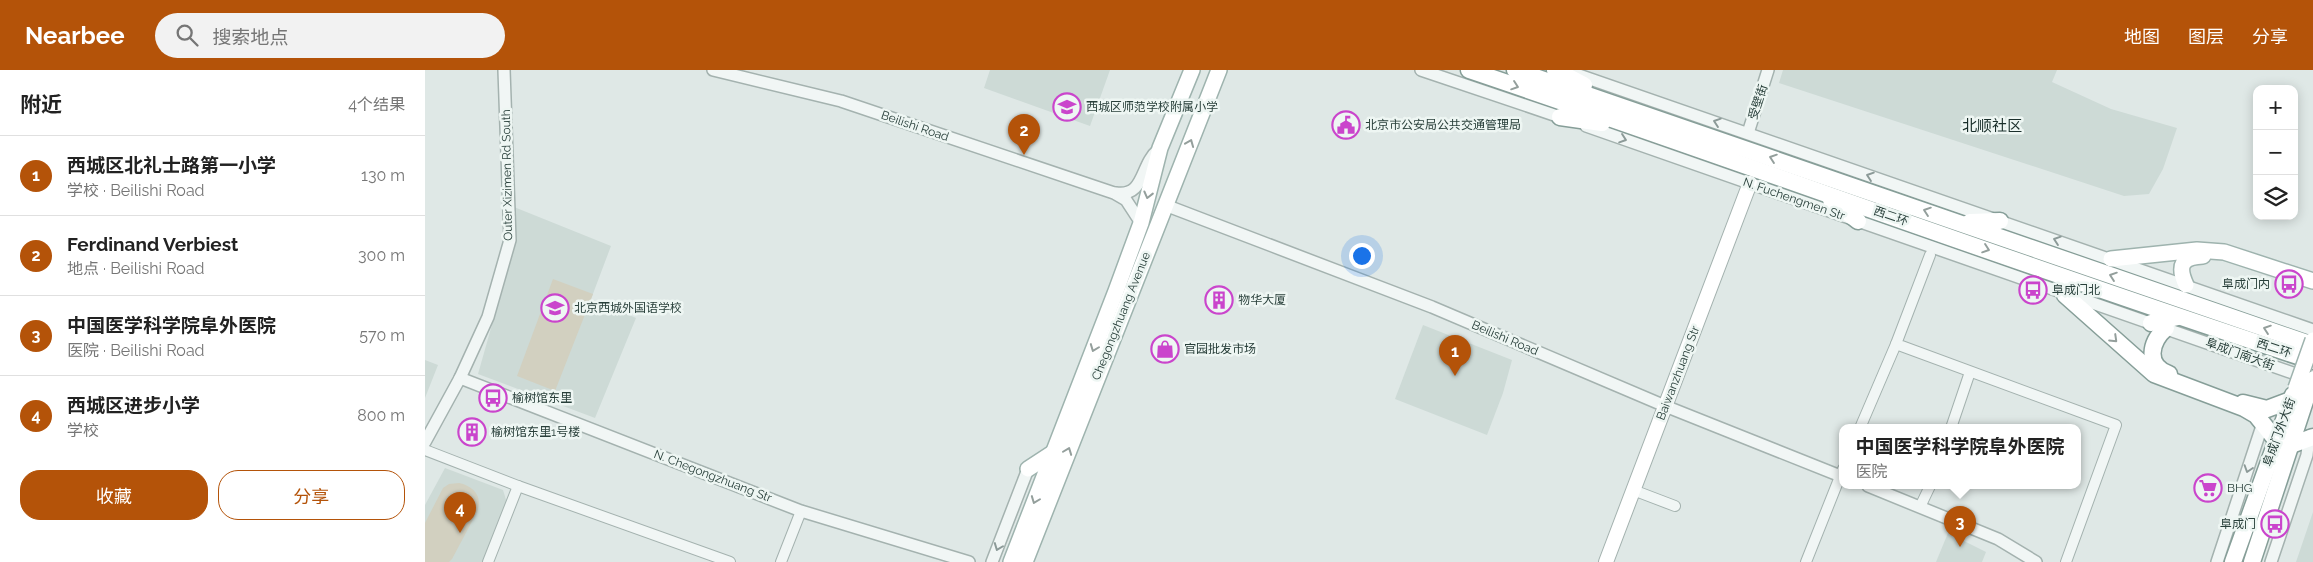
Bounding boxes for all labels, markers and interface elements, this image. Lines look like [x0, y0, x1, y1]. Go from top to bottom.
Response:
search box [155, 13, 505, 58]
text: Nearbee [25, 21, 125, 50]
icon: search [173, 21, 201, 49]
text: 搜索地点 [213, 26, 289, 48]
text: 地图 [2124, 26, 2160, 47]
text: 图层 [2188, 26, 2224, 47]
text: 分享 [2252, 26, 2288, 47]
one-way arrow [1510, 80, 1519, 90]
street label: 受壁街 [1746, 83, 1770, 121]
map controls [2253, 85, 2298, 220]
button: + [2253, 85, 2298, 130]
text: 附近 [20, 92, 62, 117]
school or university icon: 西城区师范学校附属小学 [1052, 92, 1082, 122]
text: 4个结果 [348, 95, 405, 114]
place label: 西城区师范学校附属小学 [1086, 100, 1218, 114]
street label: Beilishi Road [879, 108, 951, 144]
street label: Outer Xizimen Rd South [499, 109, 515, 241]
public building icon: 北京市公安局公共交通管理局 [1331, 110, 1361, 140]
pin: 2 [1008, 114, 1040, 155]
district label: 北顺社区 [1962, 117, 2022, 135]
place label: 北京市公安局公共交通管理局 [1365, 118, 1521, 132]
one-way arrow [1713, 118, 1722, 128]
button: − [2253, 130, 2298, 175]
one-way arrow [1618, 133, 1626, 143]
one-way arrow [1184, 139, 1194, 148]
text: 西城区北礼士路第一小学 [67, 154, 276, 176]
one-way arrow [1769, 154, 1778, 164]
text: 1 [32, 166, 40, 185]
text: 130 m [361, 166, 405, 185]
one-way arrow [1867, 171, 1875, 181]
street label: N. Fuchengmen Str [1741, 175, 1848, 223]
button: layers [2253, 175, 2298, 220]
text: 学校 · Beilishi Road [67, 181, 205, 200]
one-way arrow [1143, 191, 1154, 200]
street label: 西二环 [1872, 204, 1910, 228]
one-way arrow [1923, 206, 1932, 216]
text: Ferdinand Verbiest [67, 233, 238, 255]
one-way arrow [2053, 236, 2062, 246]
your location [1349, 243, 1375, 269]
one-way arrow [1981, 244, 1989, 254]
text: 2 [31, 246, 41, 265]
text: 300 m [358, 246, 405, 265]
street label: Chegongzhuang Avenue [1089, 250, 1153, 382]
text: 地点 · Beilishi Road [67, 259, 205, 278]
bus stop icon: 阜成门内 [2274, 269, 2304, 299]
one-way arrow [2110, 271, 2118, 281]
bus stop icon: 阜成门北 [2018, 275, 2048, 305]
place label: 阜成门内 [2222, 277, 2270, 291]
place label: 阜成门北 [2052, 283, 2100, 297]
building icon: 物华大厦 [1204, 285, 1234, 315]
school or university icon: 北京西城外国语学校 [540, 293, 570, 323]
place label: 物华大厦 [1238, 293, 1286, 307]
place label: 北京西城外国语学校 [574, 301, 682, 315]
text: 中国医学科学院阜外医院 [67, 314, 276, 336]
street label: Beilishi Road [1470, 318, 1540, 358]
street label: Baiwanzhuang Str [1654, 323, 1703, 422]
one-way arrow [2263, 325, 2272, 335]
text: 3 [32, 326, 40, 345]
text: 570 m [359, 326, 405, 345]
one-way arrow [2109, 333, 2118, 342]
shop icon: 官园批发市场 [1150, 334, 1180, 364]
pin: 1 [1439, 335, 1471, 376]
street label: 阜成门南大街 [2204, 335, 2276, 373]
street label: 西二环 [2255, 336, 2293, 360]
text: 医院 · Beilishi Road [67, 341, 205, 360]
place label: 官园批发市场 [1184, 342, 1256, 356]
one-way arrow [1090, 344, 1100, 352]
bus stop icon: 榆树馆东里 [478, 383, 508, 413]
place label: 榆树馆东里 [512, 391, 572, 405]
text: 西城区进步小学 [67, 394, 200, 416]
street label: 阜成门外大街 [2260, 396, 2298, 468]
text: 4 [31, 406, 41, 425]
text: 800 m [357, 406, 405, 425]
building icon: 榆树馆东里1号楼 [457, 417, 487, 447]
text: 学校 [67, 421, 99, 440]
popup [1839, 424, 2081, 489]
place label: 榆树馆东里1号楼 [491, 425, 580, 439]
text: 中国医学科学院阜外医院 [1855, 435, 2065, 457]
street label: N. Chegongzhuang Str [652, 447, 775, 505]
one-way arrow [1062, 447, 1072, 456]
text: 医院 [1855, 462, 1888, 481]
one-way arrow [2243, 465, 2253, 473]
button: 收藏 [20, 470, 208, 520]
button: 分享 [218, 470, 405, 520]
supermarket icon: BHG [2193, 473, 2223, 503]
place label: BHG [2227, 481, 2252, 495]
pin: 4 [444, 492, 476, 533]
one-way arrow [1031, 495, 1042, 504]
pin: 3 [1944, 506, 1976, 547]
bus stop icon: 阜成门 [2260, 509, 2290, 539]
place label: 阜成门 [2220, 517, 2256, 531]
one-way arrow [994, 542, 1004, 551]

